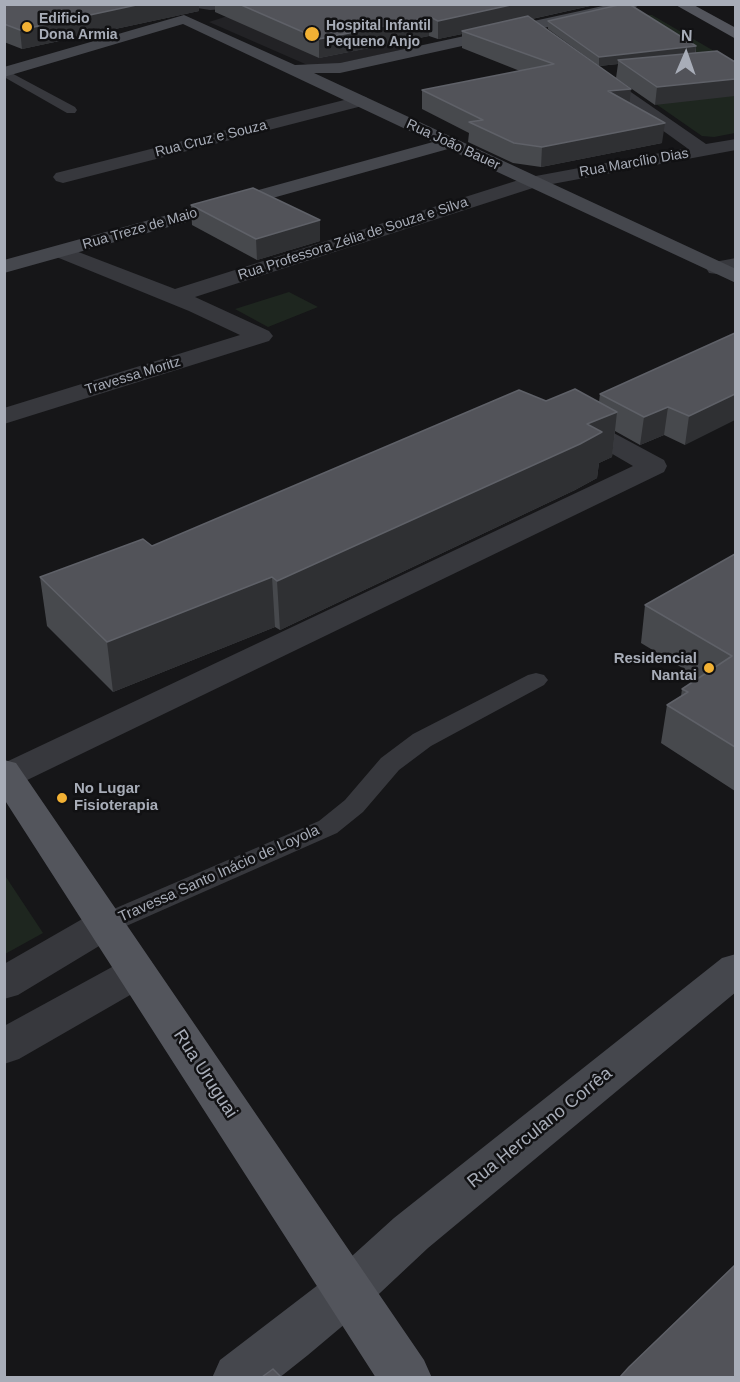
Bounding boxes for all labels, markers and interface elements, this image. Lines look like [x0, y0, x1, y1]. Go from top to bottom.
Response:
place label: Edificio Dona Armia [39, 11, 118, 44]
place label: Hospital Infantil Pequeno Anjo [326, 18, 431, 50]
marker: Edificio Dona Armia [20, 20, 34, 34]
north arrow [656, 24, 716, 84]
marker: Hospital Infantil Pequeno Anjo [303, 25, 321, 43]
text: N [681, 27, 693, 44]
street label: Rua João Bauer [404, 116, 502, 174]
street label: Rua Cruz e Souza [153, 117, 269, 161]
street label: Rua Marcílio Dias [578, 145, 690, 181]
street label: Rua Professora Zélia de Souza e Silva [236, 194, 470, 284]
street label: Rua Treze de Maio [81, 205, 199, 253]
street label: Travessa Moritz [83, 353, 183, 399]
place label: Residencial Nantai [614, 650, 697, 685]
marker: Residencial Nantai [702, 661, 716, 675]
place label: No Lugar Fisioterapia [74, 780, 158, 815]
marker: No Lugar Fisioterapia [55, 791, 69, 805]
street label: Travessa Santo Inácio de Loyola [116, 821, 322, 927]
street label: Rua Uruguai [168, 1026, 242, 1122]
street label: Rua Herculano Corrêa [463, 1063, 617, 1193]

